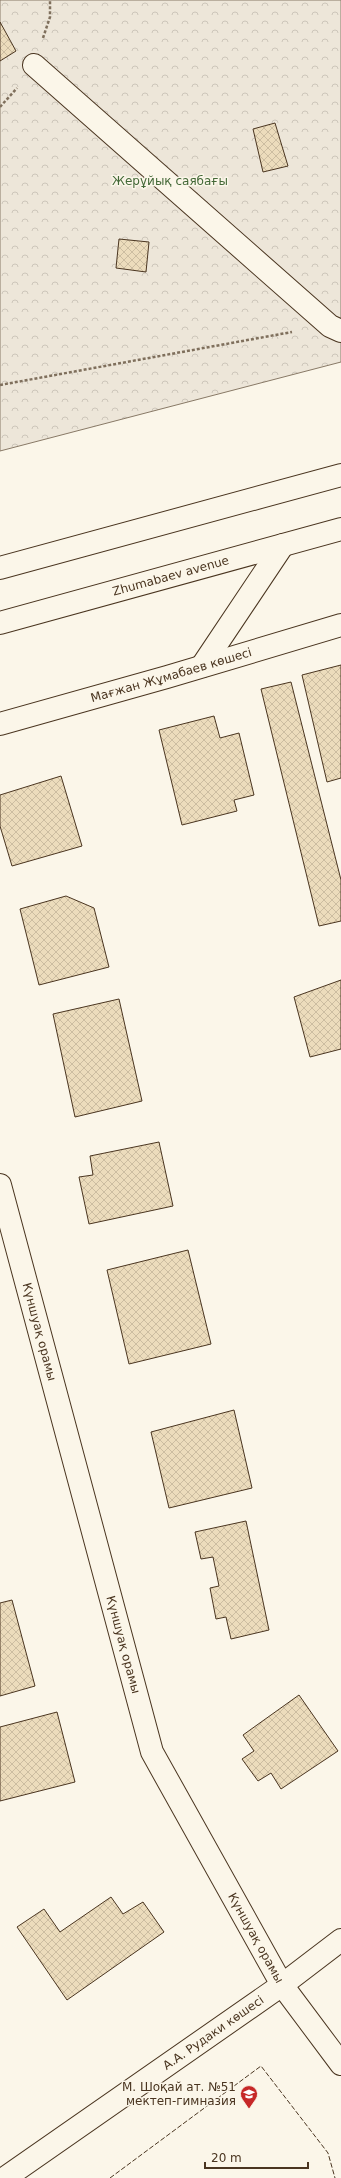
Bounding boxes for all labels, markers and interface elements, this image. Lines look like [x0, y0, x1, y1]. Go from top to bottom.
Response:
park label: Жерұйық саябағы [112, 174, 228, 188]
street label: Zhumabaev avenue [111, 553, 230, 599]
street label: Мағжан Жұмабаев көшесі [89, 645, 253, 705]
street label: Күншуақ орамы [20, 1281, 59, 1382]
street label: Күншуақ орамы [103, 1594, 143, 1695]
street label: Күншуақ орамы [225, 1891, 286, 1985]
street label: А.А. Рудаки көшесі [160, 1993, 267, 2073]
place label: М. Шоқай ат. №51 мектеп-гимназия [122, 2080, 236, 2108]
school or university icon: М. Шоқай ат. №51 мектеп-гимназия [239, 2084, 259, 2109]
scale bar [205, 2144, 308, 2170]
text: 20 m [211, 2151, 242, 2165]

